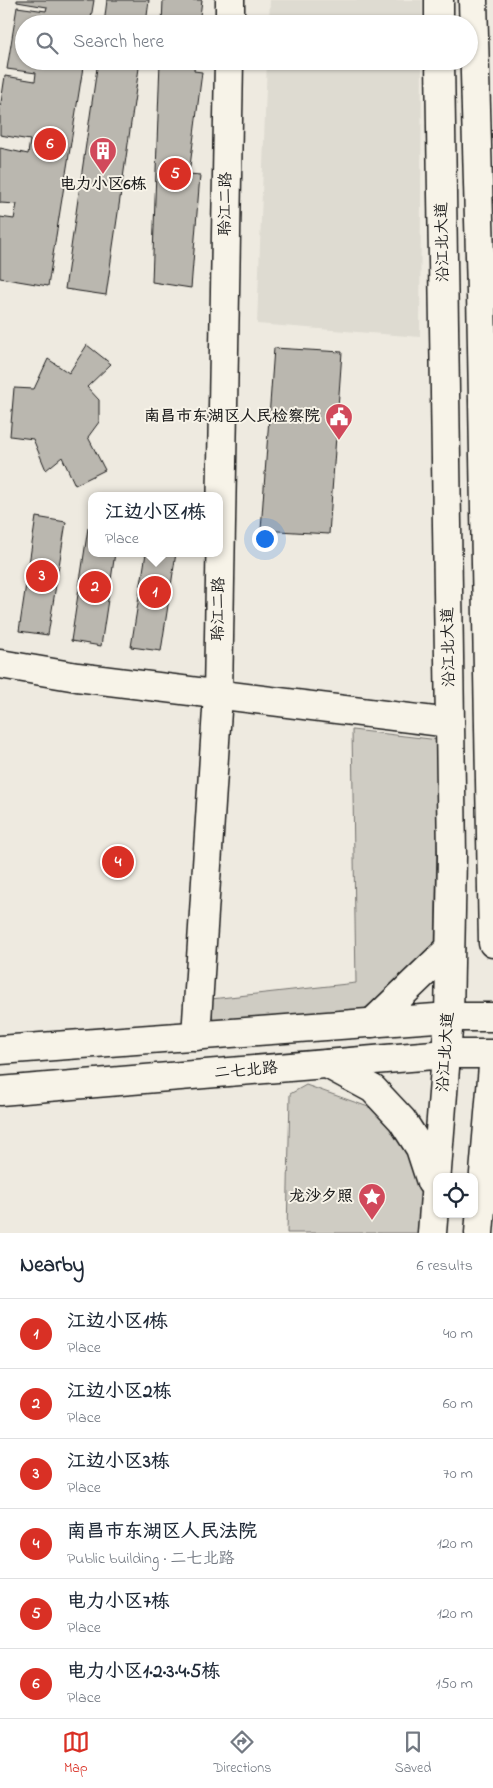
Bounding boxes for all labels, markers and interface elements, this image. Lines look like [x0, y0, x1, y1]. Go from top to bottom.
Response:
search box [15, 15, 478, 70]
icon: search [33, 29, 61, 57]
text: Search here [73, 29, 164, 56]
pin: 6 [34, 125, 66, 163]
building icon: 电力小区6栋 [88, 136, 118, 175]
pin: 5 [159, 155, 191, 193]
street label: 聆江二路 [213, 172, 239, 236]
place label: 电力小区6栋 [59, 173, 147, 197]
street label: 沿江北大道 [430, 202, 456, 282]
public building icon: 南昌市东湖区人民检察院 [324, 402, 354, 441]
place label: 南昌市东湖区人民检察院 [144, 405, 320, 429]
popup [88, 492, 223, 557]
text: 江边小区1栋 [105, 500, 206, 527]
your location [252, 526, 278, 552]
text: Place [105, 527, 139, 551]
pin: 3 [26, 557, 58, 595]
pin: 2 [79, 568, 111, 606]
pin: 1 [139, 573, 171, 611]
street label: 聆江二路 [206, 577, 232, 641]
street label: 沿江北大道 [436, 607, 462, 687]
pin: 4 [102, 843, 134, 881]
street label: 沿江北大道 [431, 1011, 461, 1093]
street label: 二七北路 [213, 1056, 279, 1086]
map controls [433, 1173, 478, 1218]
button: locate [433, 1173, 478, 1218]
place icon: 龙沙夕照 [357, 1182, 387, 1221]
place label: 龙沙夕照 [289, 1185, 353, 1209]
text: Nearby [20, 1251, 84, 1281]
text: 6 results [416, 1254, 473, 1278]
text: 江边小区1栋 [67, 1309, 168, 1336]
text: 1 [33, 1322, 39, 1346]
text: 40 m [443, 1322, 473, 1346]
text: Place [67, 1336, 101, 1360]
text: 江边小区2栋 [67, 1379, 171, 1406]
text: 2 [32, 1392, 40, 1416]
text: 60 m [443, 1392, 473, 1416]
text: Place [67, 1406, 101, 1430]
text: 江边小区3栋 [67, 1449, 170, 1476]
text: 3 [33, 1462, 39, 1486]
text: 70 m [443, 1462, 473, 1486]
text: Place [67, 1476, 101, 1500]
text: 南昌市东湖区人民法院 [67, 1519, 257, 1546]
text: 4 [33, 1532, 39, 1556]
text: 120 m [437, 1532, 473, 1556]
text: Public building · 二七北路 [67, 1547, 235, 1571]
text: 电力小区7栋 [67, 1589, 170, 1616]
text: 5 [31, 1602, 41, 1626]
text: 120 m [437, 1602, 473, 1626]
text: Place [67, 1616, 101, 1640]
text: 电力小区1·2·3·4·5栋 [67, 1659, 220, 1686]
text: 6 [32, 1672, 40, 1696]
text: 150 m [435, 1672, 473, 1696]
text: Place [67, 1686, 101, 1710]
tab: Map [62, 1728, 90, 1779]
tab: Directions [213, 1728, 271, 1779]
tab: Saved [395, 1728, 431, 1779]

